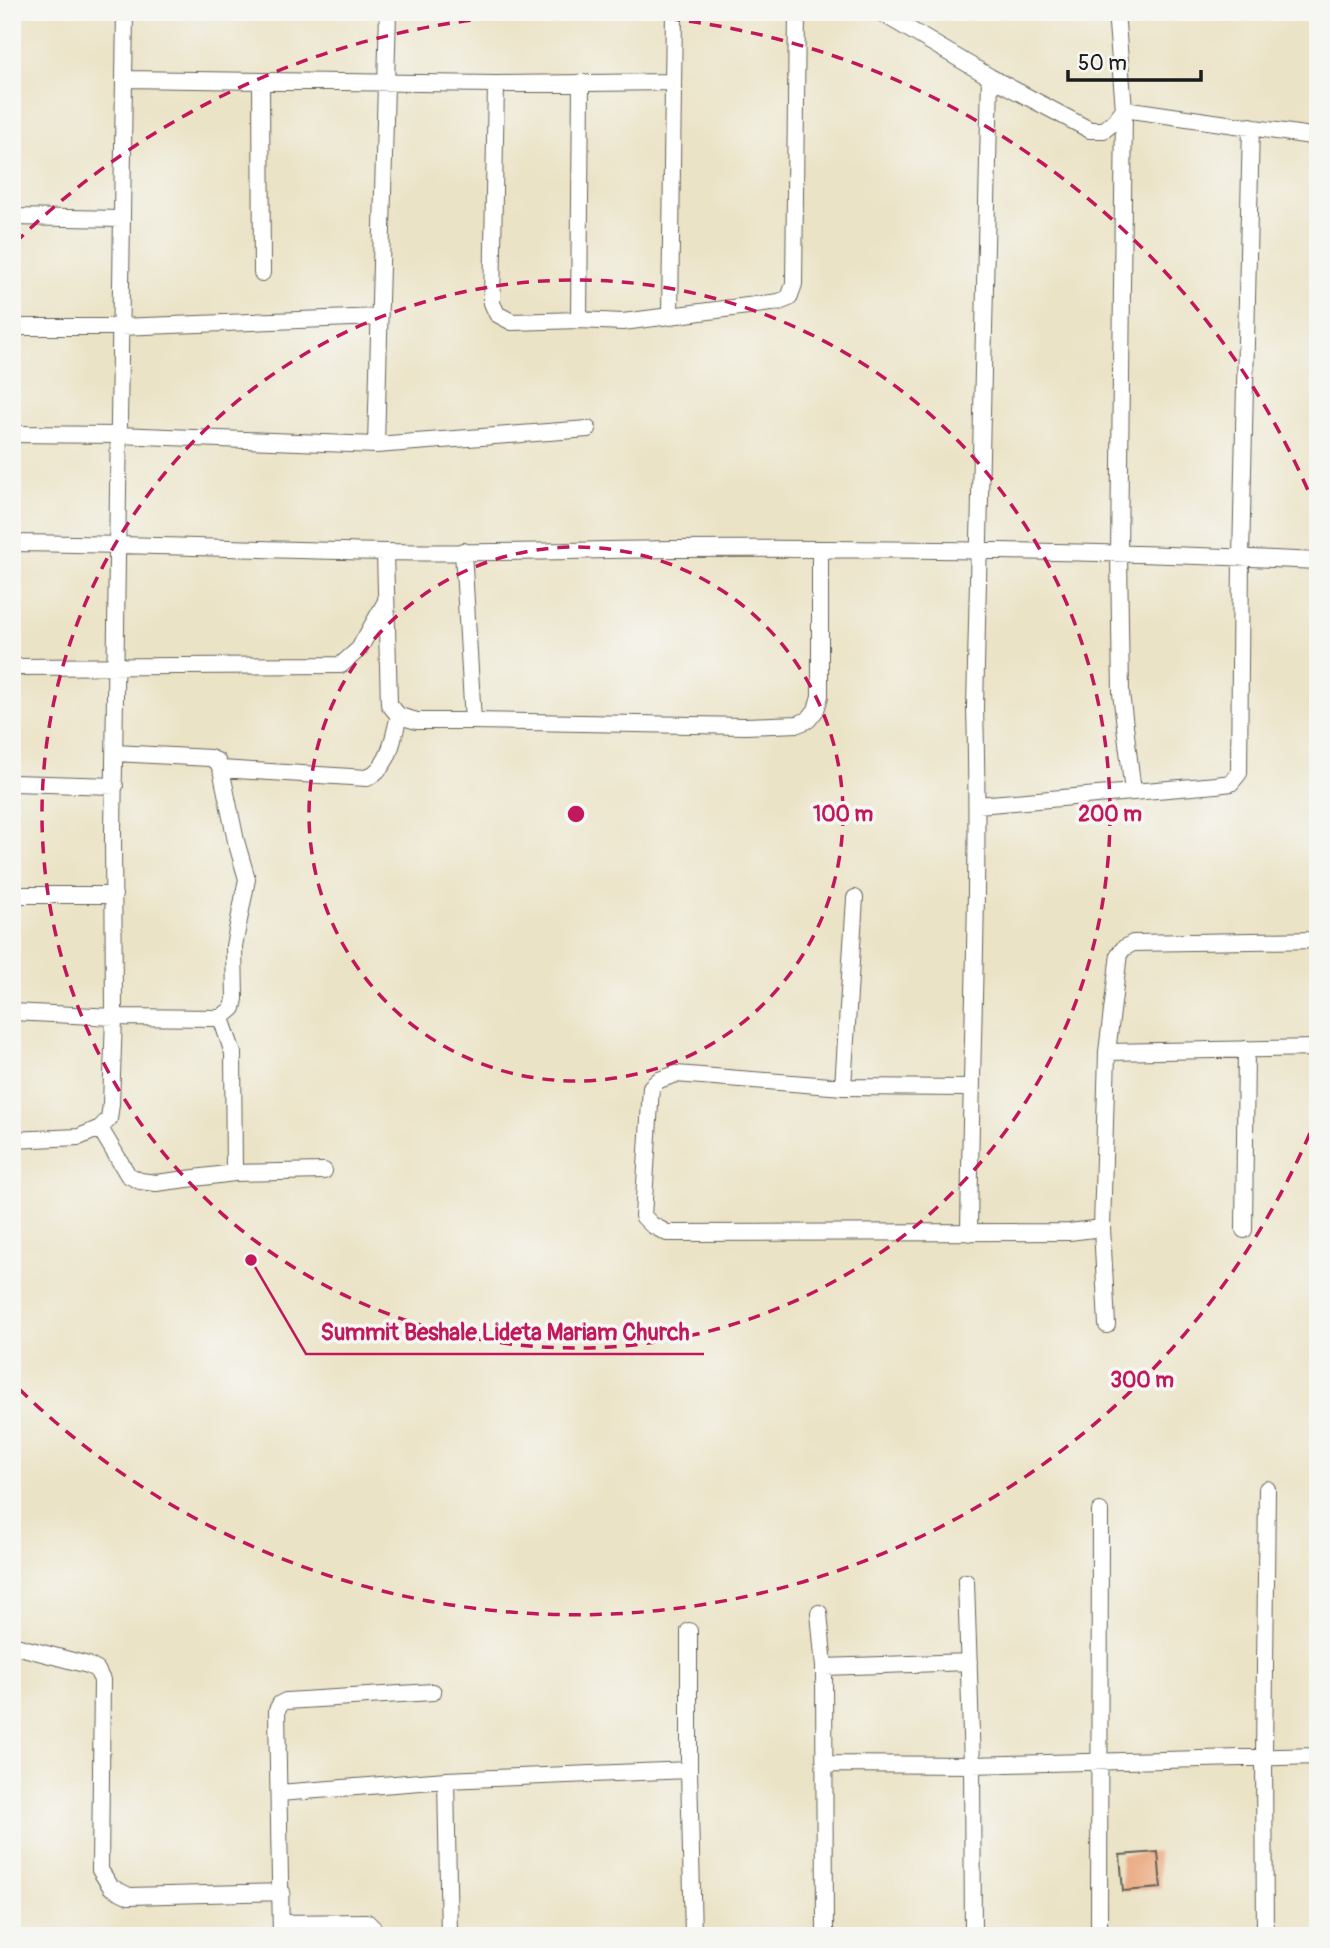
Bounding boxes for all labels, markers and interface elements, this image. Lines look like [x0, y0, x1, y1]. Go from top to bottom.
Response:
scale bar [1068, 38, 1200, 82]
text: 50 m [1078, 50, 1127, 77]
text: 100 m [813, 801, 873, 828]
text: 200 m [1078, 801, 1142, 828]
centre of rings [564, 802, 588, 826]
callout: Summit Beshale Lideta Mariam Church [306, 1310, 704, 1354]
text: Summit Beshale Lideta Mariam Church [320, 1318, 690, 1347]
text: 300 m [1110, 1367, 1174, 1394]

